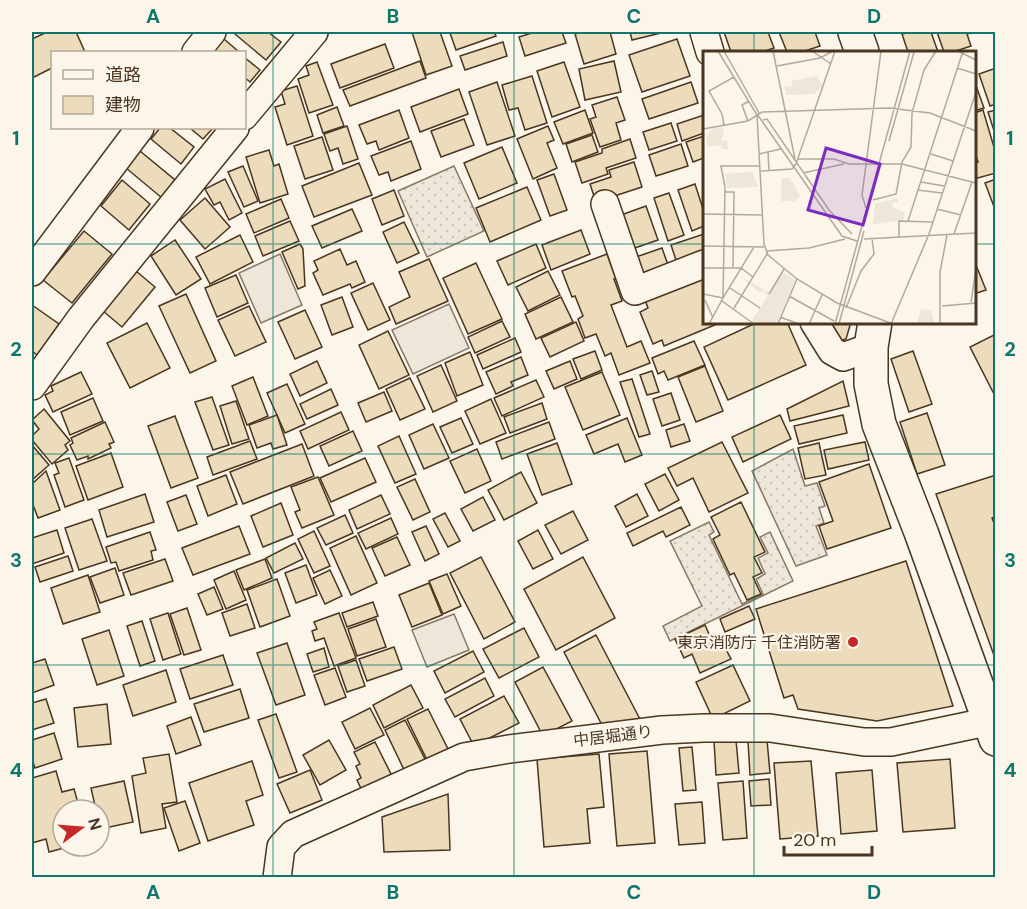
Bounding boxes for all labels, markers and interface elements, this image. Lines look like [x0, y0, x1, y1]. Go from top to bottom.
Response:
text: A [146, 3, 160, 29]
text: B [387, 3, 399, 29]
text: C [627, 3, 641, 29]
text: D [867, 3, 881, 29]
legend [51, 51, 246, 129]
inset map [703, 51, 976, 324]
text: 道路 [105, 63, 141, 87]
text: 建物 [105, 93, 141, 117]
text: 1 [12, 125, 20, 151]
text: 1 [1006, 125, 1014, 151]
text: 2 [10, 336, 22, 362]
text: 2 [1004, 336, 1016, 362]
text: 3 [10, 547, 22, 573]
text: 3 [1004, 547, 1016, 573]
place label: 東京消防庁 千住消防署 [677, 632, 841, 653]
marker: 東京消防庁 千住消防署 [846, 635, 860, 649]
street label: 中居堀通り [572, 721, 654, 751]
text: 4 [10, 757, 23, 783]
text: 4 [1004, 757, 1017, 783]
north arrow [51, 798, 111, 858]
text: N [83, 815, 107, 833]
scale bar [784, 819, 872, 857]
text: 20 m [793, 828, 836, 852]
text: A [146, 879, 160, 905]
text: B [387, 879, 399, 905]
text: C [627, 879, 641, 905]
text: D [867, 879, 881, 905]

